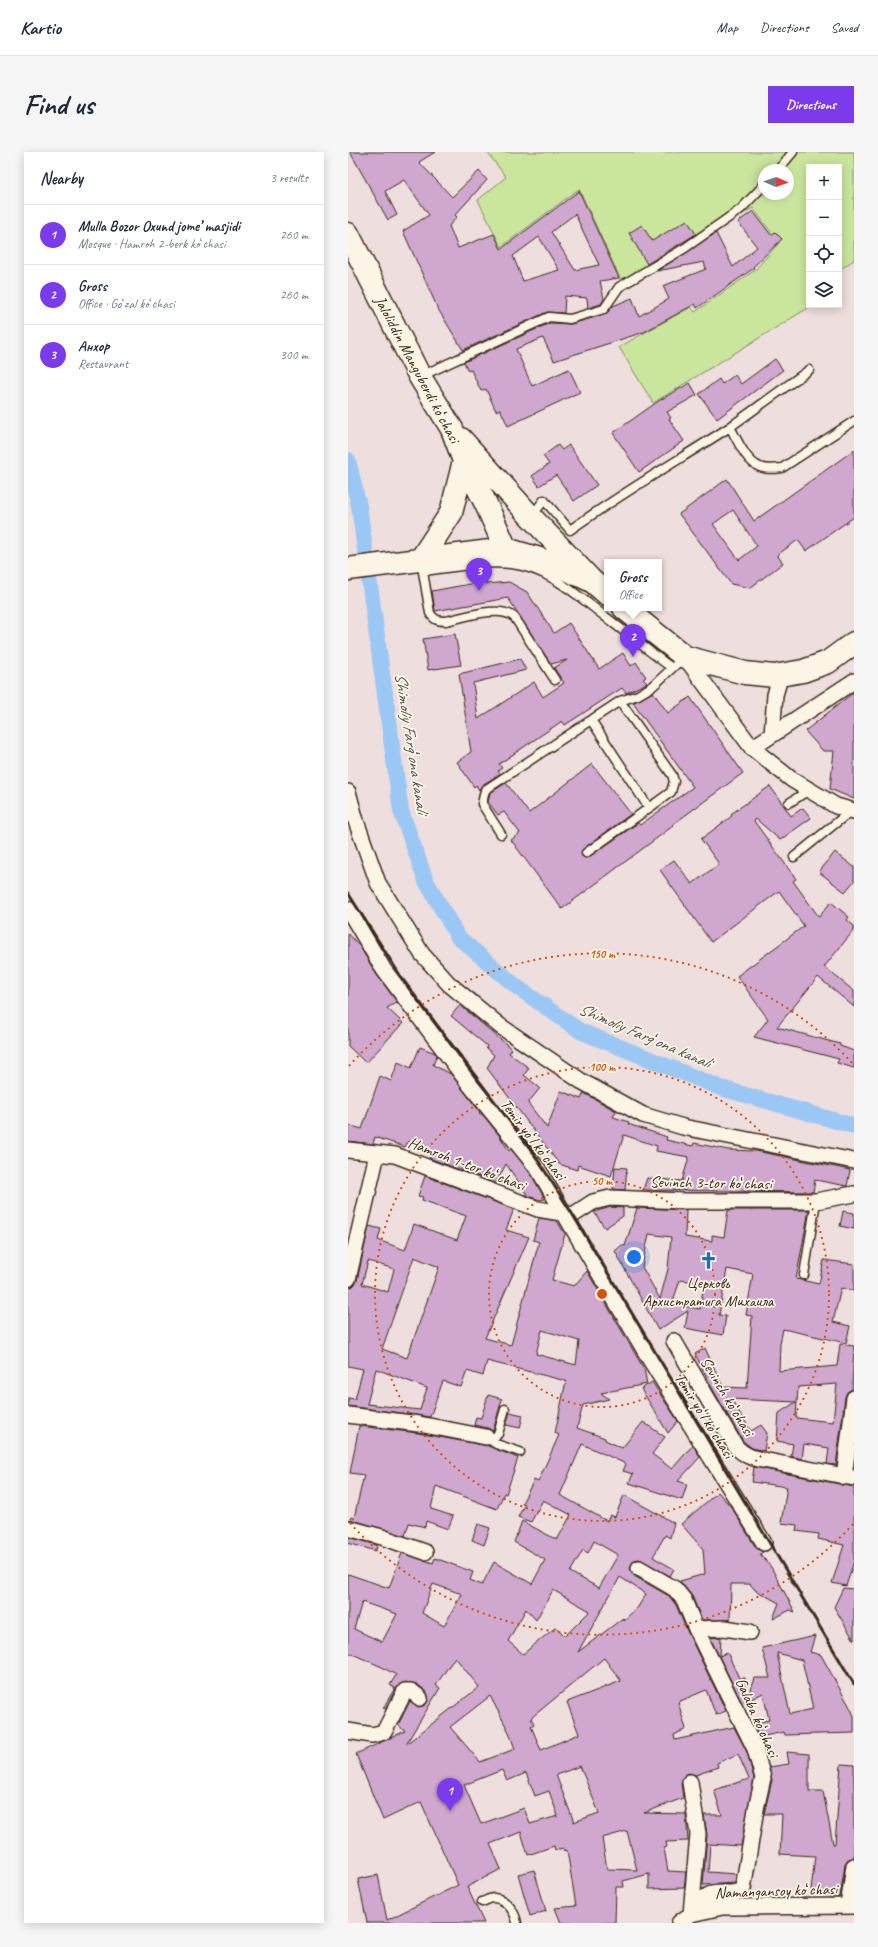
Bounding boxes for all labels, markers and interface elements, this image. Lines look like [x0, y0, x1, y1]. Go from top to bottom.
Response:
text: Kartio [20, 16, 61, 40]
text: Map [717, 19, 738, 36]
text: Directions [760, 19, 809, 36]
text: Saved [831, 19, 858, 36]
button: Directions [768, 86, 854, 123]
text: Find us [24, 87, 94, 122]
north arrow [758, 164, 794, 200]
map controls [806, 164, 842, 308]
button: + [806, 164, 842, 200]
text: Nearby [40, 168, 83, 189]
text: 3 results [270, 170, 308, 186]
button: − [806, 200, 842, 236]
text: Mulla Bozor Oxund jome’ masjidi [78, 217, 240, 236]
text: 1 [50, 227, 56, 243]
text: 260 m [280, 227, 308, 243]
text: Mosque · Hamroh 2-berk koʻchasi [78, 236, 225, 252]
button: locate [806, 236, 842, 272]
button: layers [806, 272, 842, 308]
text: Gross [78, 277, 107, 296]
text: 2 [50, 287, 56, 303]
text: 260 m [280, 287, 308, 303]
street label: Jaloliddin Manguberdi koʻchasi [369, 292, 465, 448]
text: Office · Goʻzal koʻchasi [78, 296, 175, 312]
text: Анхор [78, 337, 110, 356]
text: 3 [50, 347, 56, 363]
text: 300 m [280, 347, 308, 363]
text: Restaurant [78, 356, 128, 372]
pin: 3 [466, 558, 492, 591]
popup [604, 559, 662, 611]
text: Gross [619, 568, 647, 587]
text: Office [619, 587, 642, 603]
pin: 2 [620, 624, 646, 657]
water label: Shimoliy Fargʻona kanali [390, 672, 434, 818]
text: 150 m [589, 946, 616, 962]
water label: Shimoliy Fargʻona kanali [576, 998, 718, 1074]
text: 100 m [589, 1059, 616, 1075]
street label: Temir yoʻl koʻchasi [496, 1095, 572, 1186]
street label: Hamroh 1-tor koʻchasi [405, 1132, 530, 1196]
street label: Sevinch 3-tor koʻchasi [650, 1172, 774, 1194]
text: 50 m [592, 1173, 613, 1189]
your location [624, 1247, 644, 1267]
church icon: Церковь Архистратига Михаила [698, 1251, 718, 1271]
place label: Церковь Архистратига Михаила [643, 1273, 775, 1311]
centre of rings [595, 1287, 609, 1301]
street label: Sevinch koʻchasi [696, 1353, 760, 1441]
street label: Temir yoʻl koʻchasi [670, 1369, 739, 1464]
street label: Galaba koʻchasi [731, 1675, 784, 1762]
pin: 1 [437, 1778, 463, 1811]
street label: Namangansoy koʻchasi [714, 1879, 840, 1903]

